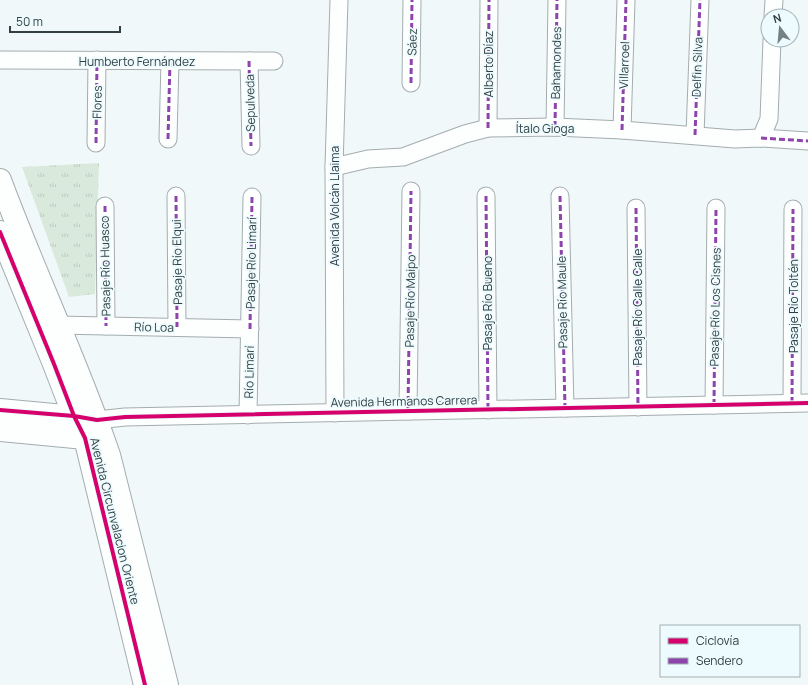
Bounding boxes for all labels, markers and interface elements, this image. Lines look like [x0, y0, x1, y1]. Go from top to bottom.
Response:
scale bar [10, 8, 120, 34]
north arrow [760, 8, 800, 48]
text: N [771, 10, 783, 26]
text: 50 m [16, 13, 43, 30]
street label: Bahamondes [547, 27, 565, 99]
street label: Sáez [403, 28, 421, 56]
street label: Alberto Díaz [480, 31, 497, 97]
street label: Delfin Silva [687, 37, 707, 97]
street label: Villarroel [615, 41, 633, 89]
street label: Humberto Fernández [79, 53, 195, 70]
street label: Sepulveda [241, 74, 259, 132]
street label: Flores [88, 85, 106, 119]
street label: Ítalo Gioga [516, 120, 574, 137]
street label: Avenida Volcán Llaima [326, 146, 343, 266]
street label: Pasaje Río Huasco [96, 215, 114, 317]
street label: Pasaje Río Limarí [242, 217, 260, 309]
street label: Pasaje Río Elqui [168, 219, 186, 305]
street label: Pasaje Río Los Cisnes [705, 247, 725, 367]
street label: Pasaje Río Calle Calle [629, 248, 646, 366]
street label: Pasaje Río Maipo [401, 255, 419, 347]
street label: Pasaje Río Bueno [479, 256, 496, 350]
street label: Pasaje Río Maule [553, 256, 571, 348]
street label: Pasaje Río Toltén [785, 259, 802, 353]
street label: Río Loa [134, 318, 174, 336]
street label: Río Limarí [240, 345, 258, 399]
street label: Avenida Hermanos Carrera [331, 391, 477, 411]
street label: Avenida Circunvalacion Oriente [86, 436, 144, 606]
legend [660, 625, 800, 677]
text: Ciclovía [696, 632, 739, 649]
text: Sendero [696, 652, 743, 669]

